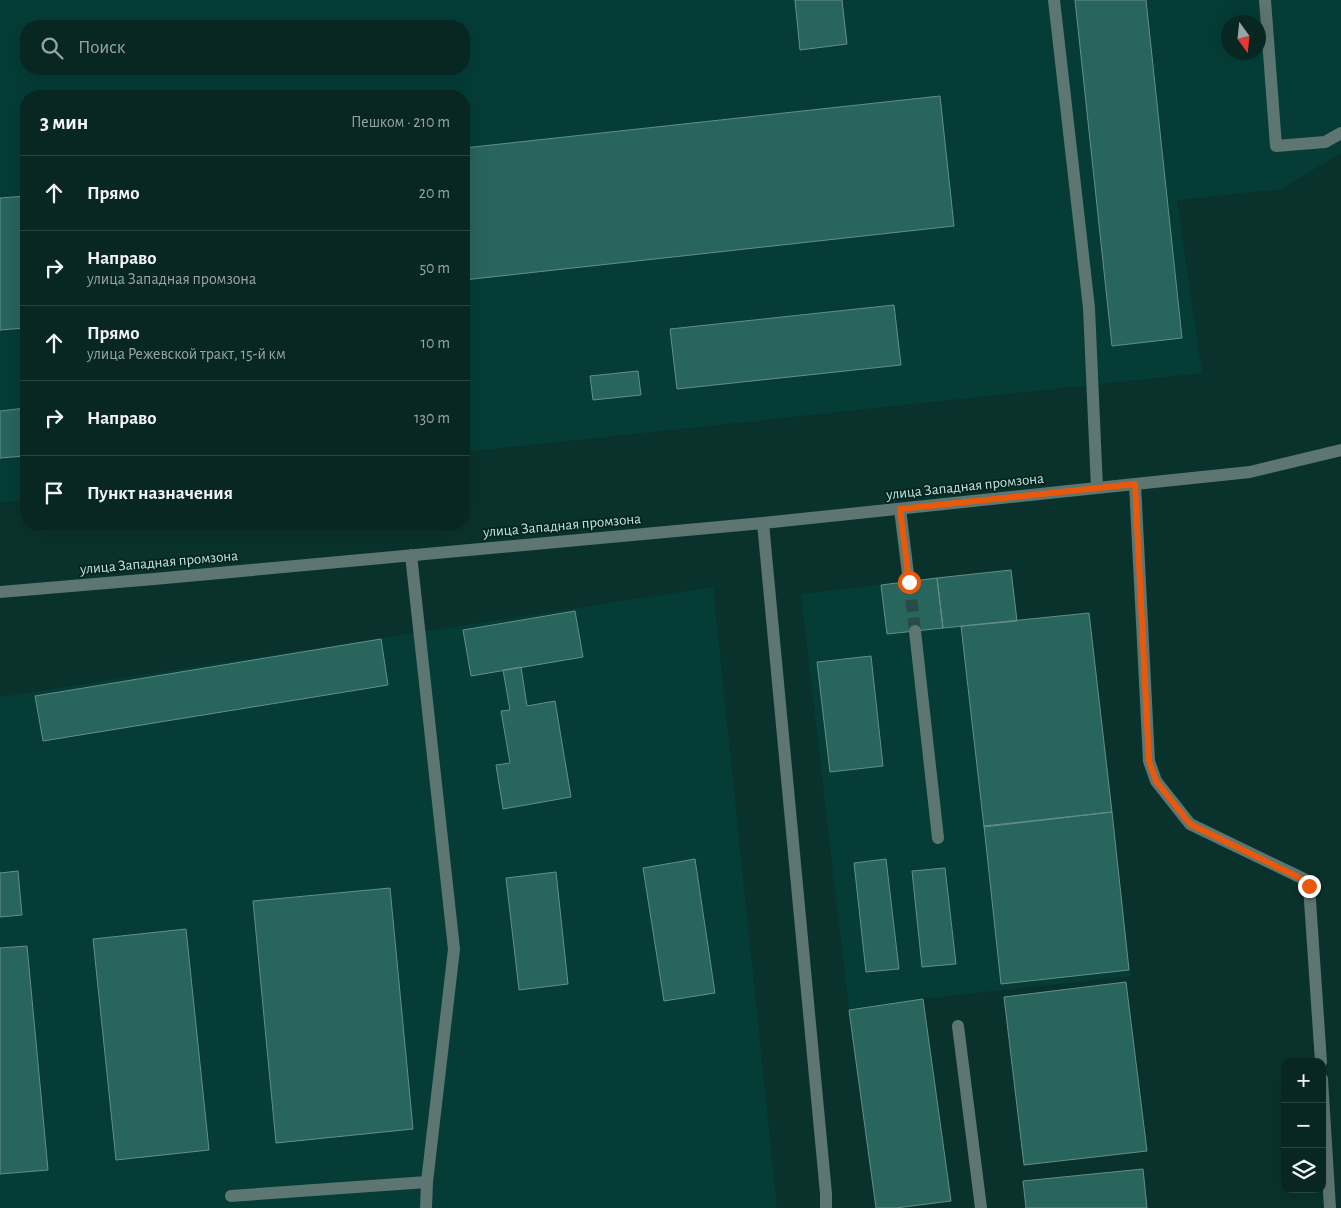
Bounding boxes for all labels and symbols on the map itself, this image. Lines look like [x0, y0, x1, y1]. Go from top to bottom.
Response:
north arrow [1221, 15, 1266, 60]
street label: улица Западная промзона [884, 471, 1045, 502]
street label: улица Западная промзона [481, 511, 642, 540]
street label: улица Западная промзона [78, 548, 239, 577]
route start [898, 571, 921, 594]
route end [1298, 875, 1321, 898]

